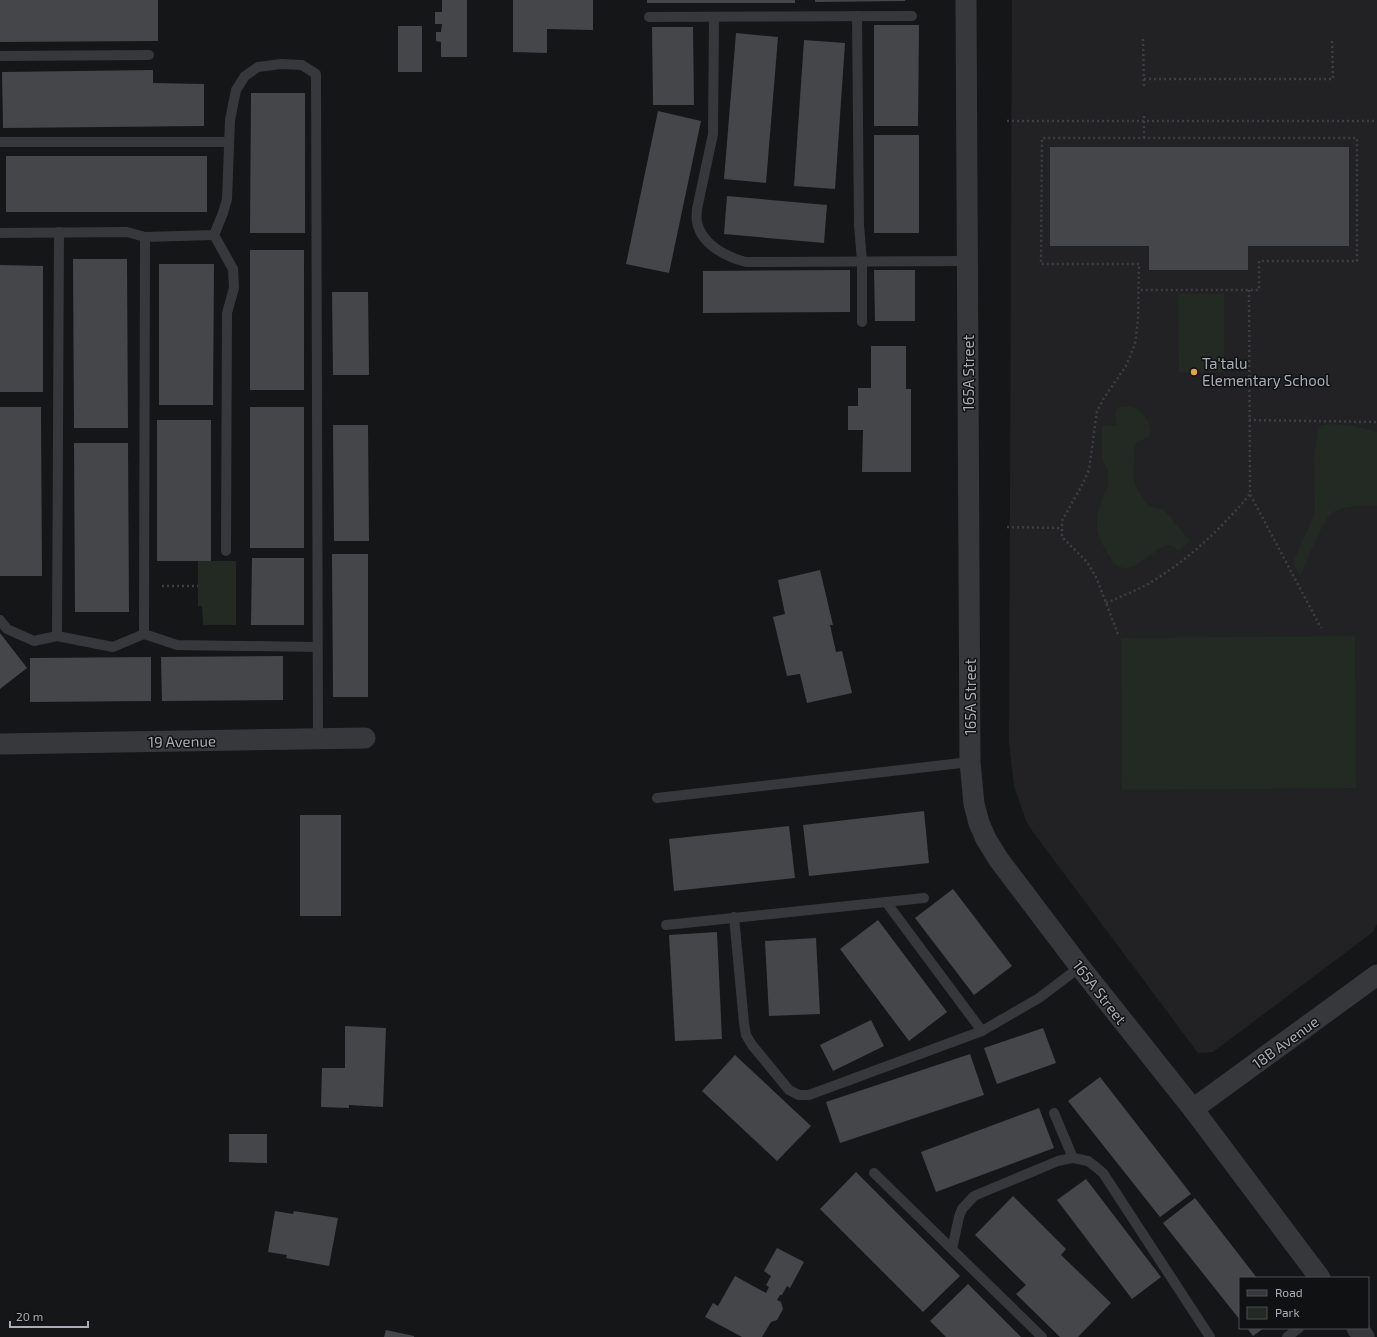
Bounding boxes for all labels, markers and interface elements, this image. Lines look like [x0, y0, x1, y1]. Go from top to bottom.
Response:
street label: 165A Street [959, 334, 977, 411]
place label: Ta'talu Elementary School [1202, 354, 1330, 389]
marker: Ta'talu Elementary School [1189, 367, 1199, 377]
street label: 165A Street [961, 658, 979, 735]
street label: 19 Avenue [148, 731, 216, 751]
street label: 165A Street [1069, 956, 1131, 1028]
street label: 18B Avenue [1248, 1012, 1322, 1072]
legend [1239, 1277, 1369, 1329]
text: Road [1275, 1285, 1303, 1299]
scale bar [10, 1303, 88, 1329]
text: Park [1275, 1305, 1300, 1319]
text: 20 m [16, 1309, 43, 1323]

